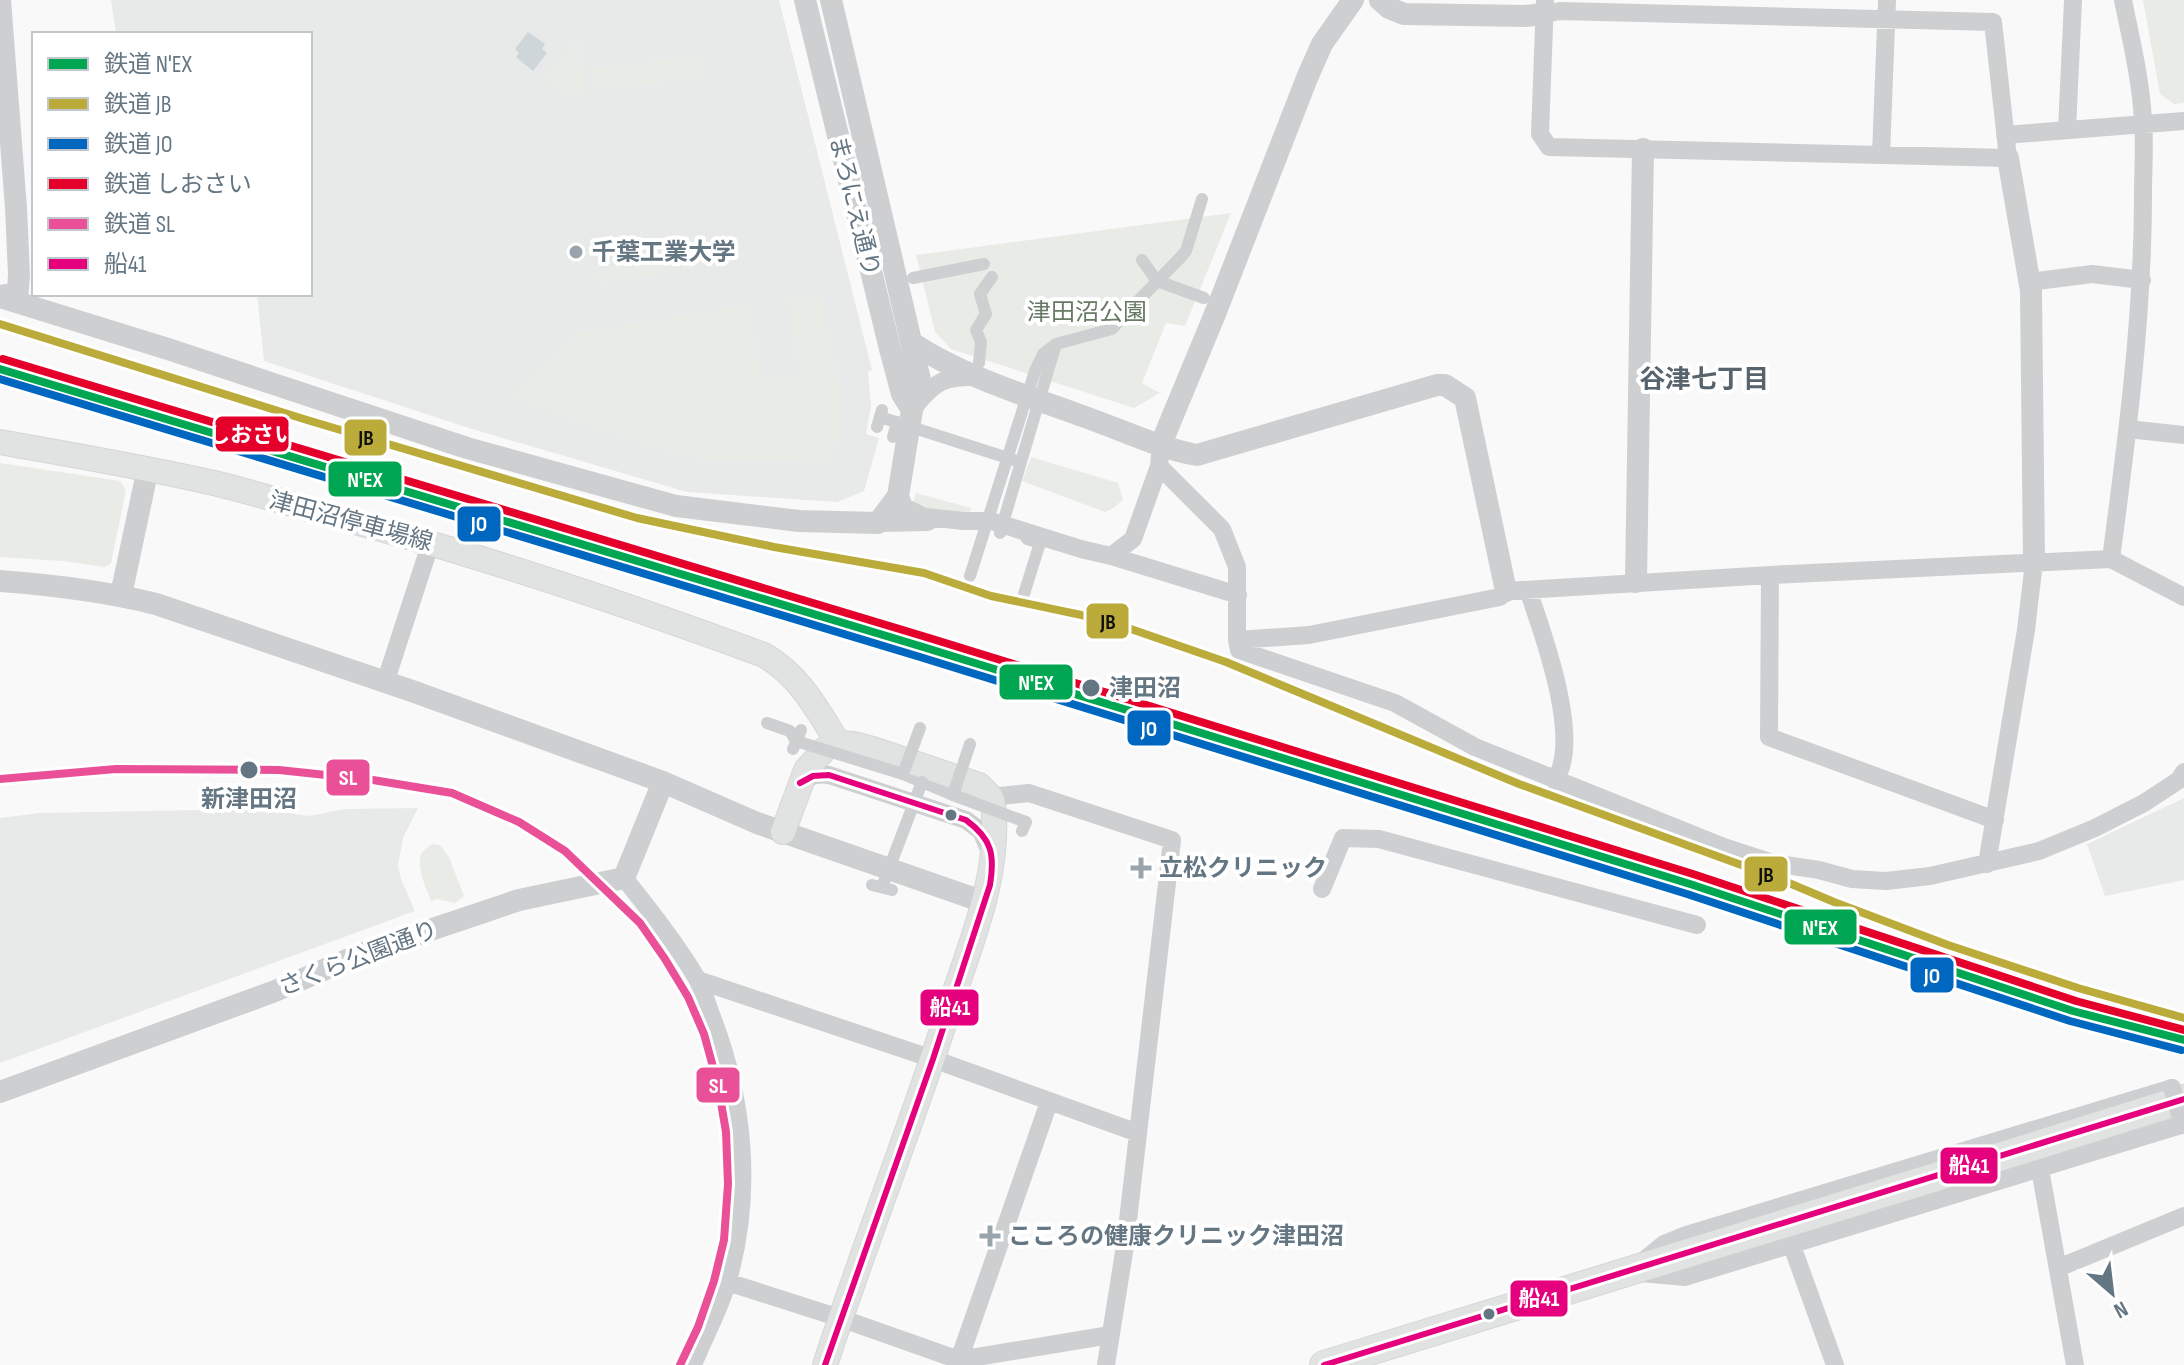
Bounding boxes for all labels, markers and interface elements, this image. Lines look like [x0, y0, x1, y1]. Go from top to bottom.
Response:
legend [32, 32, 312, 296]
text: 鉄道 N'EX [104, 50, 193, 79]
text: 鉄道 JB [104, 90, 171, 119]
text: 鉄道 JO [104, 130, 173, 159]
street label: まろにえ通り [823, 133, 886, 279]
text: 鉄道 しおさい [104, 170, 252, 199]
text: 鉄道 SL [104, 210, 175, 239]
place label: 千葉工業大学 [592, 238, 736, 267]
marker: 千葉工業大学 [567, 243, 585, 261]
text: 船41 [104, 250, 147, 279]
park label: 津田沼公園 [1027, 298, 1147, 327]
district label: 谷津七丁目 [1639, 365, 1769, 396]
line badge: しおさい [214, 415, 290, 453]
line badge: JB [343, 418, 388, 457]
text: しおさい [208, 422, 296, 449]
text: JB [357, 425, 374, 452]
line badge: N'EX [327, 460, 403, 498]
text: N'EX [347, 467, 384, 494]
street label: 津田沼停車場線 [266, 486, 436, 557]
line badge: JO [456, 505, 502, 543]
text: JO [470, 511, 487, 538]
line badge: JB [1085, 602, 1130, 640]
text: JB [1099, 609, 1116, 636]
line badge: N'EX [998, 663, 1074, 701]
text: N'EX [1018, 670, 1055, 697]
place label: 津田沼 [1109, 674, 1181, 703]
marker: 津田沼 [1080, 677, 1102, 699]
line badge: JO [1126, 709, 1172, 747]
text: JO [1140, 716, 1157, 743]
line badge: SL [325, 758, 371, 797]
marker: 新津田沼 [238, 759, 260, 781]
text: SL [339, 765, 358, 792]
place label: 新津田沼 [201, 785, 297, 814]
unlabelled marker [943, 807, 959, 823]
place label: 立松クリニック [1159, 854, 1327, 883]
line badge: JB [1743, 855, 1789, 893]
marker: 立松クリニック [1130, 857, 1152, 879]
text: JB [1757, 862, 1774, 889]
line badge: N'EX [1783, 908, 1858, 946]
street label: さくら公園通り [275, 915, 442, 1002]
text: N'EX [1802, 915, 1839, 942]
line badge: JO [1909, 956, 1955, 994]
text: JO [1923, 963, 1940, 990]
line badge: 船41 [919, 988, 980, 1027]
text: 船41 [930, 995, 971, 1022]
line badge: SL [695, 1066, 741, 1104]
text: SL [709, 1073, 728, 1100]
line badge: 船41 [1939, 1146, 1999, 1185]
text: 船41 [1949, 1153, 1990, 1180]
place label: こころの健康クリニック津田沼 [1008, 1222, 1344, 1251]
marker: こころの健康クリニック津田沼 [979, 1225, 1001, 1247]
north arrow [2072, 1253, 2152, 1333]
line badge: 船41 [1509, 1279, 1569, 1318]
text: 船41 [1519, 1286, 1560, 1313]
text: N [2109, 1295, 2132, 1324]
unlabelled marker [1481, 1306, 1497, 1322]

